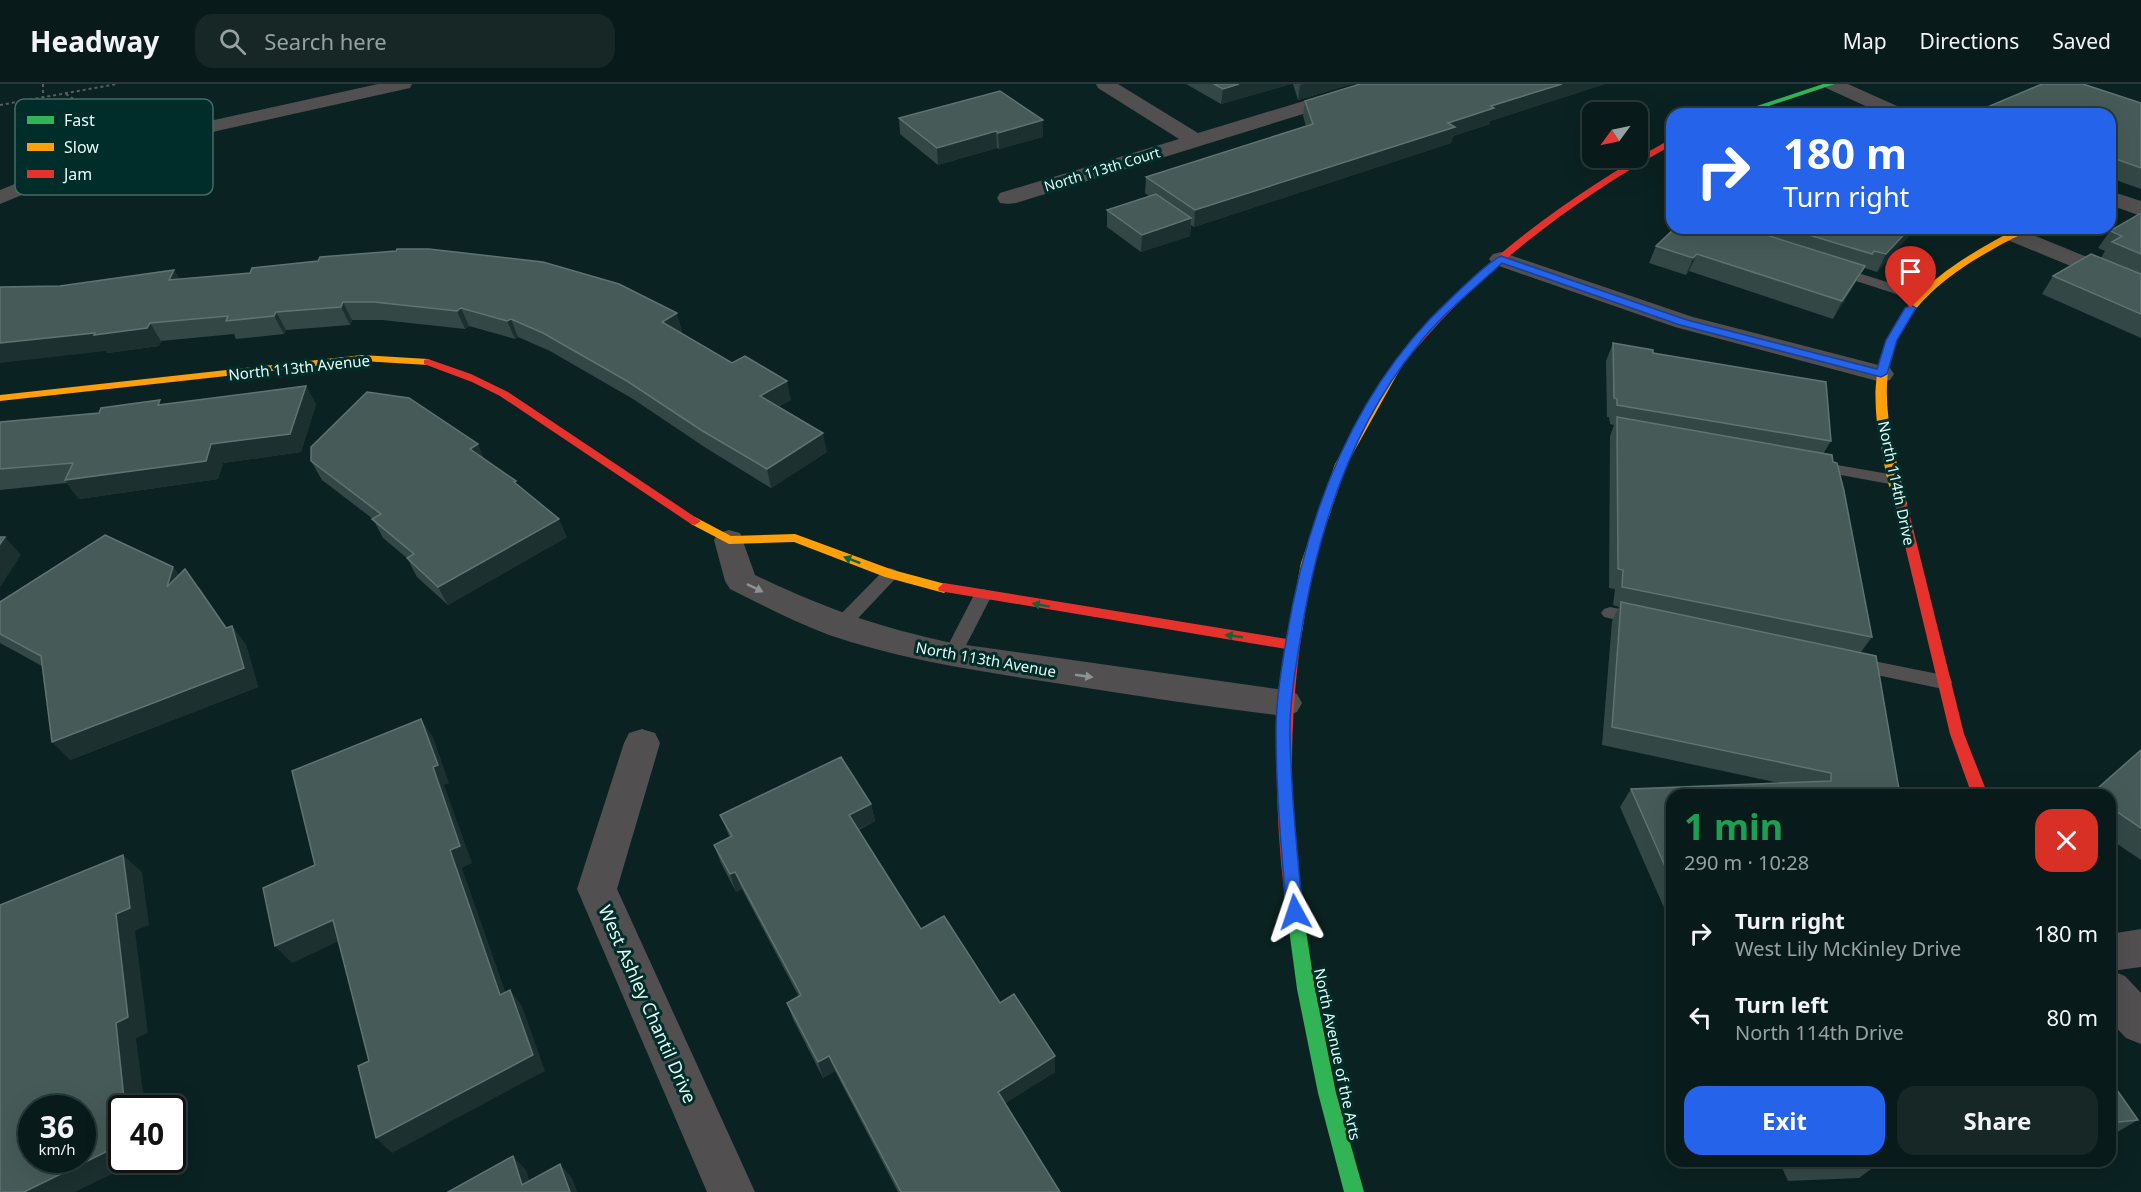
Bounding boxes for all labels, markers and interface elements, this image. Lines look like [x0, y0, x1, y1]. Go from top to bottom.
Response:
search box [195, 14, 615, 68]
text: Headway [30, 22, 159, 60]
icon: search [216, 25, 249, 58]
text: Search here [264, 26, 387, 56]
text: Map [1843, 27, 1887, 55]
text: Directions [1920, 27, 2019, 55]
text: Saved [2052, 27, 2111, 55]
legend [15, 99, 213, 195]
north arrow [1582, 102, 1648, 168]
map controls [1582, 102, 1648, 168]
text: Fast [64, 109, 95, 131]
text: 180 m [1783, 124, 1907, 181]
icon: right [1684, 132, 1762, 210]
text: Slow [64, 136, 99, 158]
street label: North 113th Court [1042, 142, 1162, 196]
text: Jam [62, 163, 92, 185]
text: Turn right [1783, 178, 1909, 215]
pin [1885, 246, 1936, 308]
icon: arrive [1894, 255, 1927, 288]
street label: North 113th Avenue [227, 350, 371, 384]
street label: North 114th Drive [1874, 419, 1920, 547]
one-way arrow [843, 555, 861, 565]
one-way arrow [747, 584, 764, 593]
one-way arrow [1032, 601, 1051, 610]
one-way arrow [1224, 632, 1243, 641]
street label: North 113th Avenue [914, 637, 1058, 681]
one-way arrow [1075, 672, 1094, 681]
text: 1 min [1684, 802, 1783, 851]
button: close [2035, 809, 2098, 872]
text: 290 m · 10:28 [1684, 849, 1809, 876]
position arrow [1263, 880, 1327, 944]
street label: West Ashley Chantil Drive [593, 901, 703, 1107]
text: Turn right [1735, 905, 1845, 935]
icon: right [1684, 917, 1717, 950]
text: 180 m [2034, 918, 2098, 948]
text: West Lily McKinley Drive [1735, 935, 1961, 962]
street label: North Avenue of the Arts [1310, 966, 1366, 1142]
text: Turn left [1735, 989, 1829, 1019]
icon: left [1684, 1001, 1717, 1034]
text: 80 m [2047, 1002, 2098, 1032]
text: North 114th Drive [1735, 1019, 1904, 1046]
button: Exit [1684, 1086, 1885, 1155]
button: Share [1897, 1086, 2098, 1155]
speed limit sign: 40 [108, 1095, 186, 1173]
text: 36 [40, 1106, 74, 1147]
text: km/h [39, 1139, 75, 1159]

